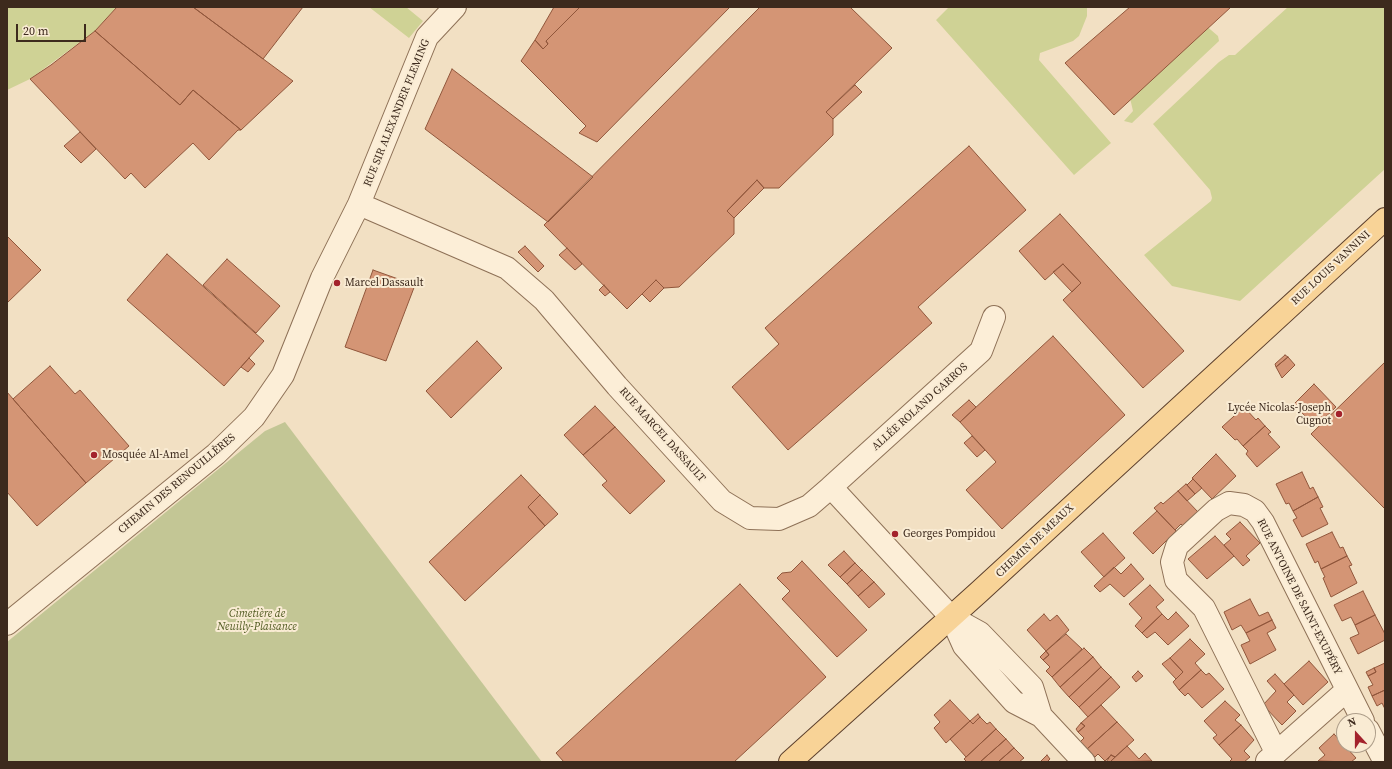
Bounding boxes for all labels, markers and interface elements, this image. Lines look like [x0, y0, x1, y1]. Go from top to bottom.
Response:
scale bar [18, 16, 88, 42]
text: 20 m [23, 23, 49, 39]
street label: RUE SIR ALEXANDER FLEMING [361, 37, 433, 189]
street label: RUE LOUIS VANNINI [1289, 228, 1373, 308]
place label: Marcel Dassault [345, 276, 423, 290]
marker: Marcel Dassault [332, 278, 342, 288]
street label: ALLÉE ROLAND GARROS [869, 360, 971, 454]
street label: RUE MARCEL DASSAULT [616, 385, 708, 485]
place label: Lycée Nicolas-Joseph Cugnot [1228, 401, 1331, 427]
marker: Lycée Nicolas-Joseph Cugnot [1334, 409, 1344, 419]
street label: CHEMIN DES RENOUILLÈRES [116, 431, 238, 537]
place label: Mosquée Al-Amel [102, 448, 188, 462]
marker: Mosquée Al-Amel [89, 450, 99, 460]
street label: CHEMIN DE MEAUX [993, 501, 1077, 581]
street label: RUE ANTOINE DE SAINT-EXUPÉRY [1254, 517, 1344, 677]
place label: Georges Pompidou [903, 527, 996, 541]
marker: Georges Pompidou [890, 529, 900, 539]
park label: Cimetière de Neuilly-Plaisance [217, 607, 297, 633]
north arrow [1336, 713, 1376, 753]
text: N [1345, 714, 1358, 731]

